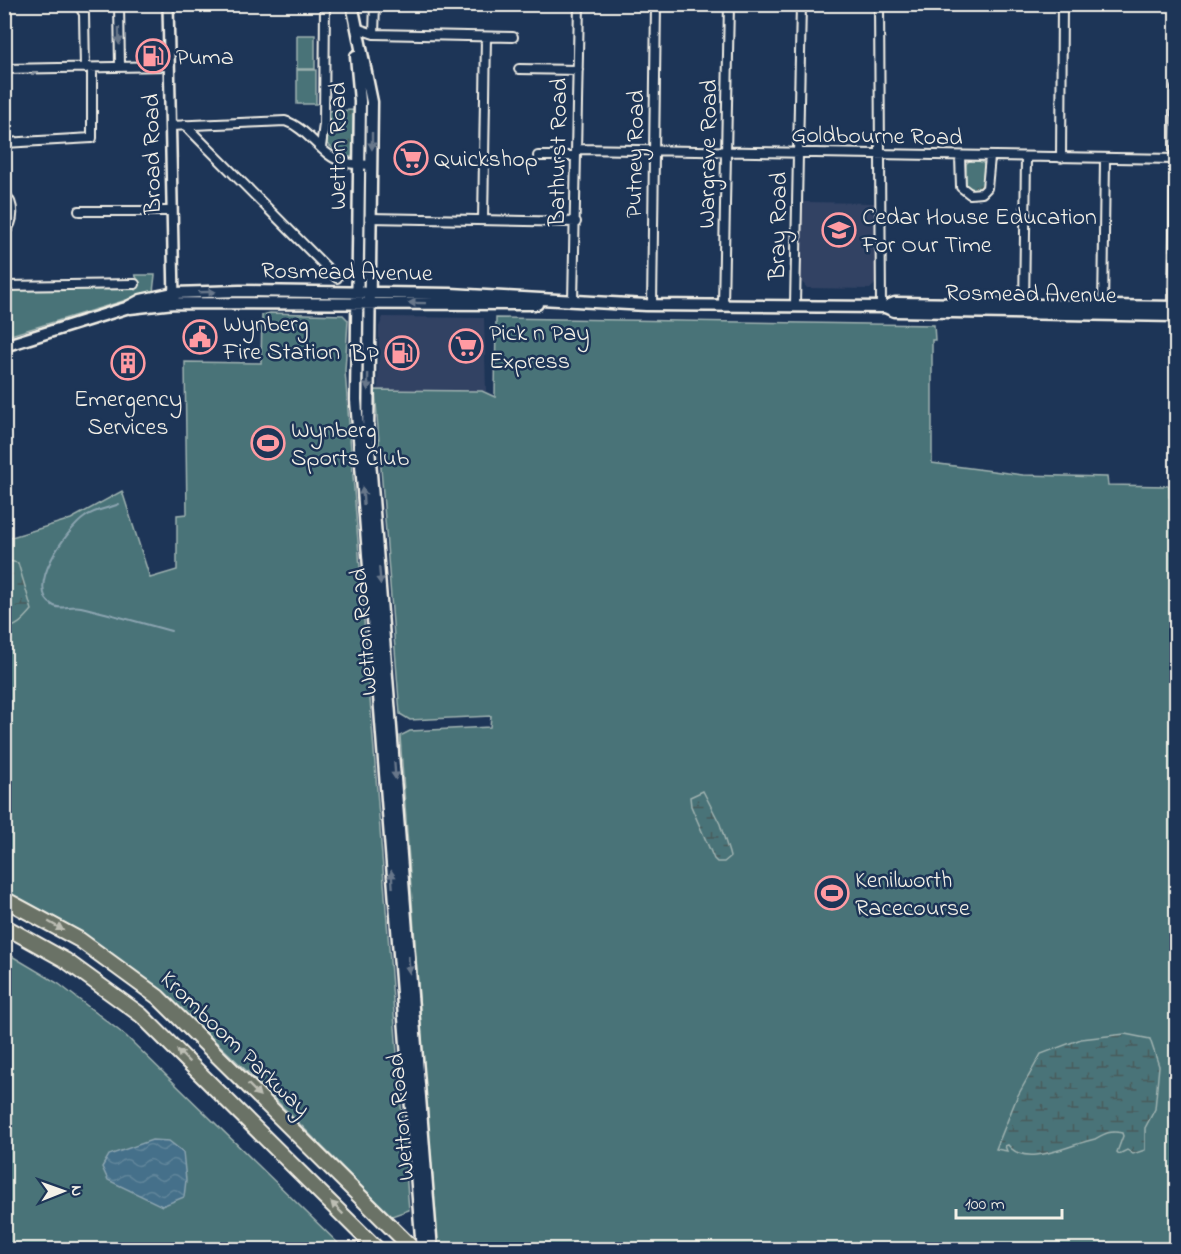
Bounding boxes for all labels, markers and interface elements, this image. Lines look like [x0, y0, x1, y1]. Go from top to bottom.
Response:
one-way arrow [115, 26, 124, 45]
fuel station icon: Puma [135, 38, 171, 74]
place label: Puma [176, 41, 234, 76]
street label: Bathurst Road [541, 77, 578, 227]
street label: Wargrave Road [691, 79, 728, 229]
street label: Wetton Road [322, 81, 357, 210]
street label: Putney Road [618, 89, 656, 219]
street label: Broad Road [135, 93, 172, 216]
street label: Goldbourne Road [791, 119, 963, 157]
one-way arrow [367, 131, 377, 150]
supermarket icon: Quickshop [393, 140, 429, 176]
place label: Quickshop [434, 143, 538, 178]
street label: Bray Road [761, 171, 799, 281]
place label: Cedar House Education For Our Time [861, 201, 1097, 264]
school or university icon: Cedar House Education For Our Time [821, 212, 857, 248]
street label: Rosmead Avenue [261, 255, 433, 292]
street label: Rosmead Avenue [945, 277, 1117, 314]
one-way arrow [197, 288, 216, 297]
one-way arrow [407, 298, 426, 308]
place label: Wynberg Fire Station [222, 308, 340, 371]
place label: Pick n Pay Express [489, 317, 590, 380]
public building icon: Wynberg Fire Station [182, 319, 218, 355]
supermarket icon: Pick n Pay Express [448, 328, 484, 364]
fuel station icon: BP [384, 335, 420, 371]
place label: BP [349, 338, 380, 373]
building icon: Emergency Services [110, 345, 146, 381]
one-way arrow [363, 372, 372, 391]
place label: Emergency Services [74, 383, 182, 446]
place label: Wynberg Sports Club [291, 414, 410, 477]
sports icon: Wynberg Sports Club [250, 425, 286, 461]
one-way arrow [358, 487, 368, 506]
street label: Wetton Road [342, 566, 389, 697]
one-way arrow [375, 567, 385, 586]
one-way arrow [390, 761, 400, 780]
place label: Kenilworth Racecourse [855, 864, 970, 927]
one-way arrow [387, 870, 397, 889]
sports icon: Kenilworth Racecourse [814, 875, 850, 911]
one-way arrow [48, 920, 64, 931]
one-way arrow [404, 956, 414, 975]
street label: Kromboom Parkway [150, 963, 318, 1127]
one-way arrow [176, 1049, 191, 1063]
street label: Wetton Road [379, 1051, 426, 1182]
one-way arrow [246, 1083, 260, 1097]
north arrow [33, 1161, 93, 1221]
scale bar [956, 1182, 1062, 1220]
text: N [64, 1185, 88, 1197]
text: 100 m [965, 1192, 1005, 1218]
one-way arrow [330, 1202, 344, 1216]

